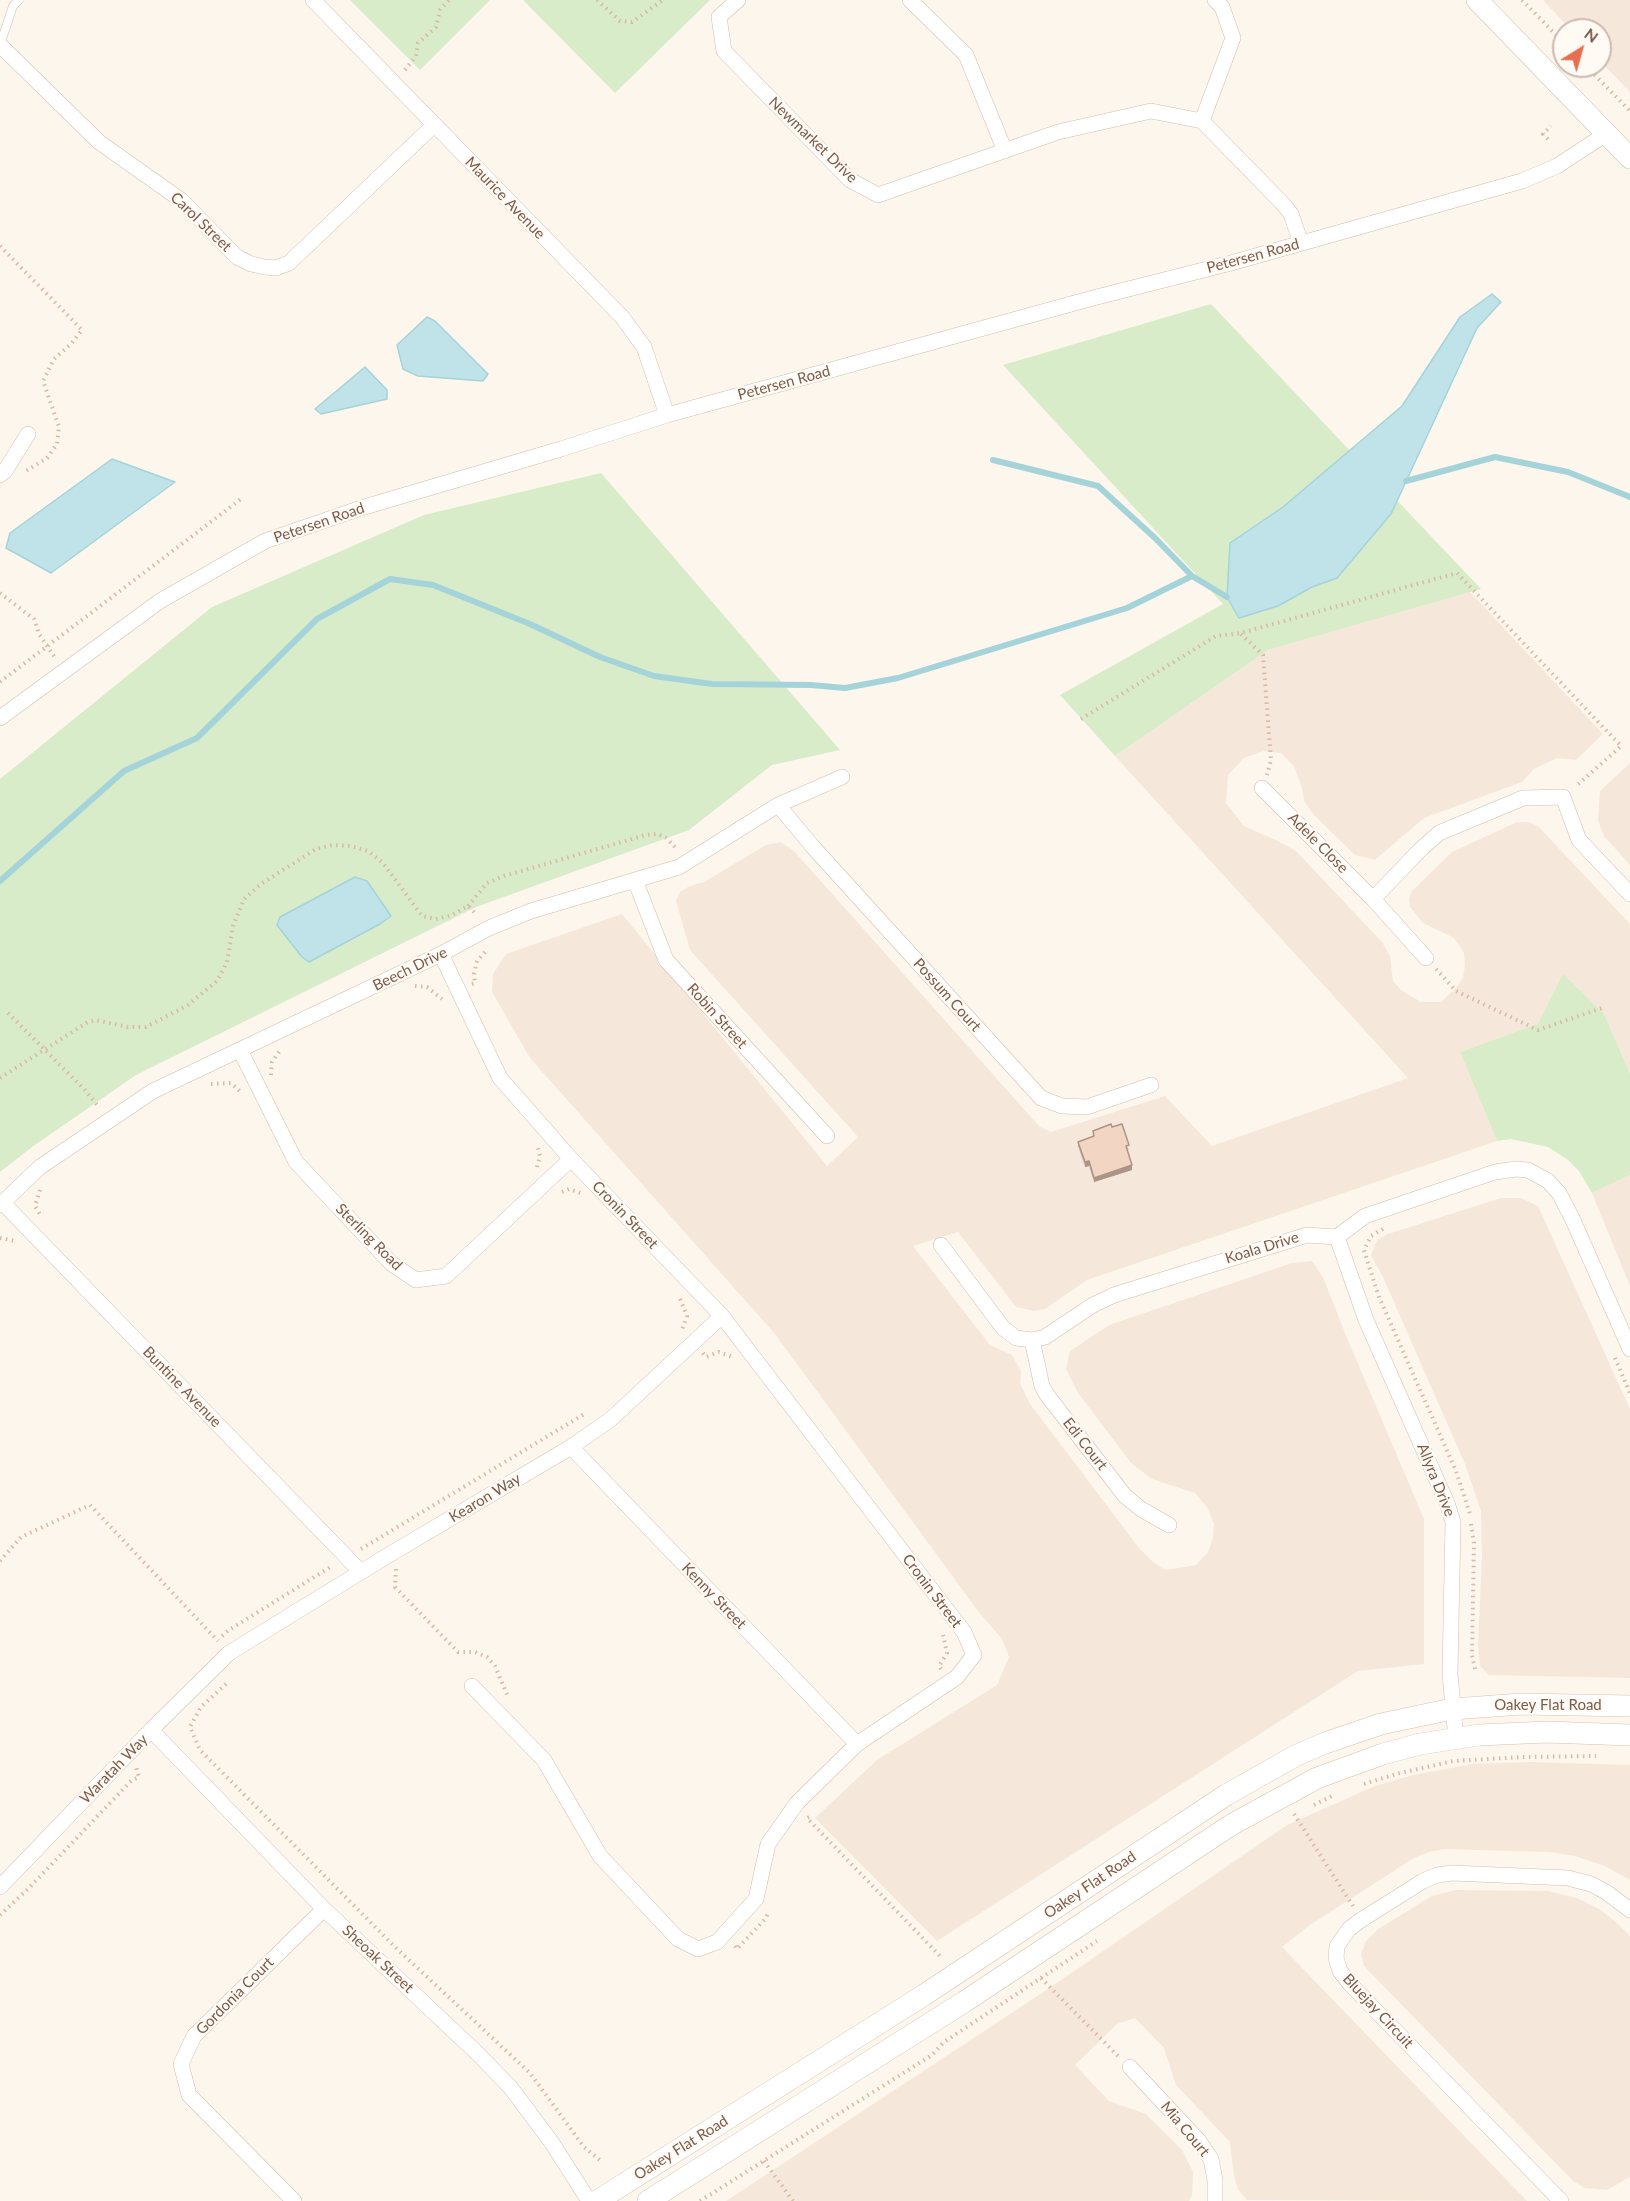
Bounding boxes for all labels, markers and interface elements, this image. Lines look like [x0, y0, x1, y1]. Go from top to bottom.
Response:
north arrow [1552, 18, 1612, 78]
text: N [1581, 24, 1603, 46]
street label: Newmarket Drive [765, 93, 861, 187]
street label: Maurice Avenue [461, 153, 549, 243]
street label: Carol Street [167, 188, 235, 256]
street label: Petersen Road [1205, 235, 1301, 277]
street label: Petersen Road [736, 362, 832, 404]
street label: Petersen Road [271, 499, 367, 547]
street label: Adele Close [1284, 809, 1352, 877]
street label: Beech Drive [370, 943, 450, 995]
street label: Possum Court [909, 955, 985, 1035]
street label: Robin Street [683, 980, 751, 1052]
street label: Cronin Street [588, 1177, 662, 1253]
street label: Sterling Road [332, 1200, 406, 1274]
street label: Koala Drive [1223, 1228, 1301, 1268]
street label: Buntine Avenue [139, 1343, 225, 1431]
street label: Edi Court [1059, 1414, 1111, 1474]
street label: Allyra Drive [1413, 1441, 1459, 1519]
street label: Kearon Way [446, 1470, 524, 1526]
street label: Cronin Street [899, 1551, 965, 1631]
street label: Kenny Street [678, 1559, 750, 1633]
street label: Oakey Flat Road [1494, 1696, 1602, 1714]
street label: Waratah Way [76, 1731, 152, 1807]
street label: Oakey Flat Road [1040, 1847, 1140, 1923]
street label: Sheoak Street [339, 1921, 417, 1997]
street label: Gordonia Court [192, 1953, 278, 2039]
street label: Bluejay Circuit [1339, 1970, 1417, 2052]
street label: Mia Court [1157, 2098, 1213, 2160]
street label: Oakey Flat Road [631, 2112, 731, 2184]

